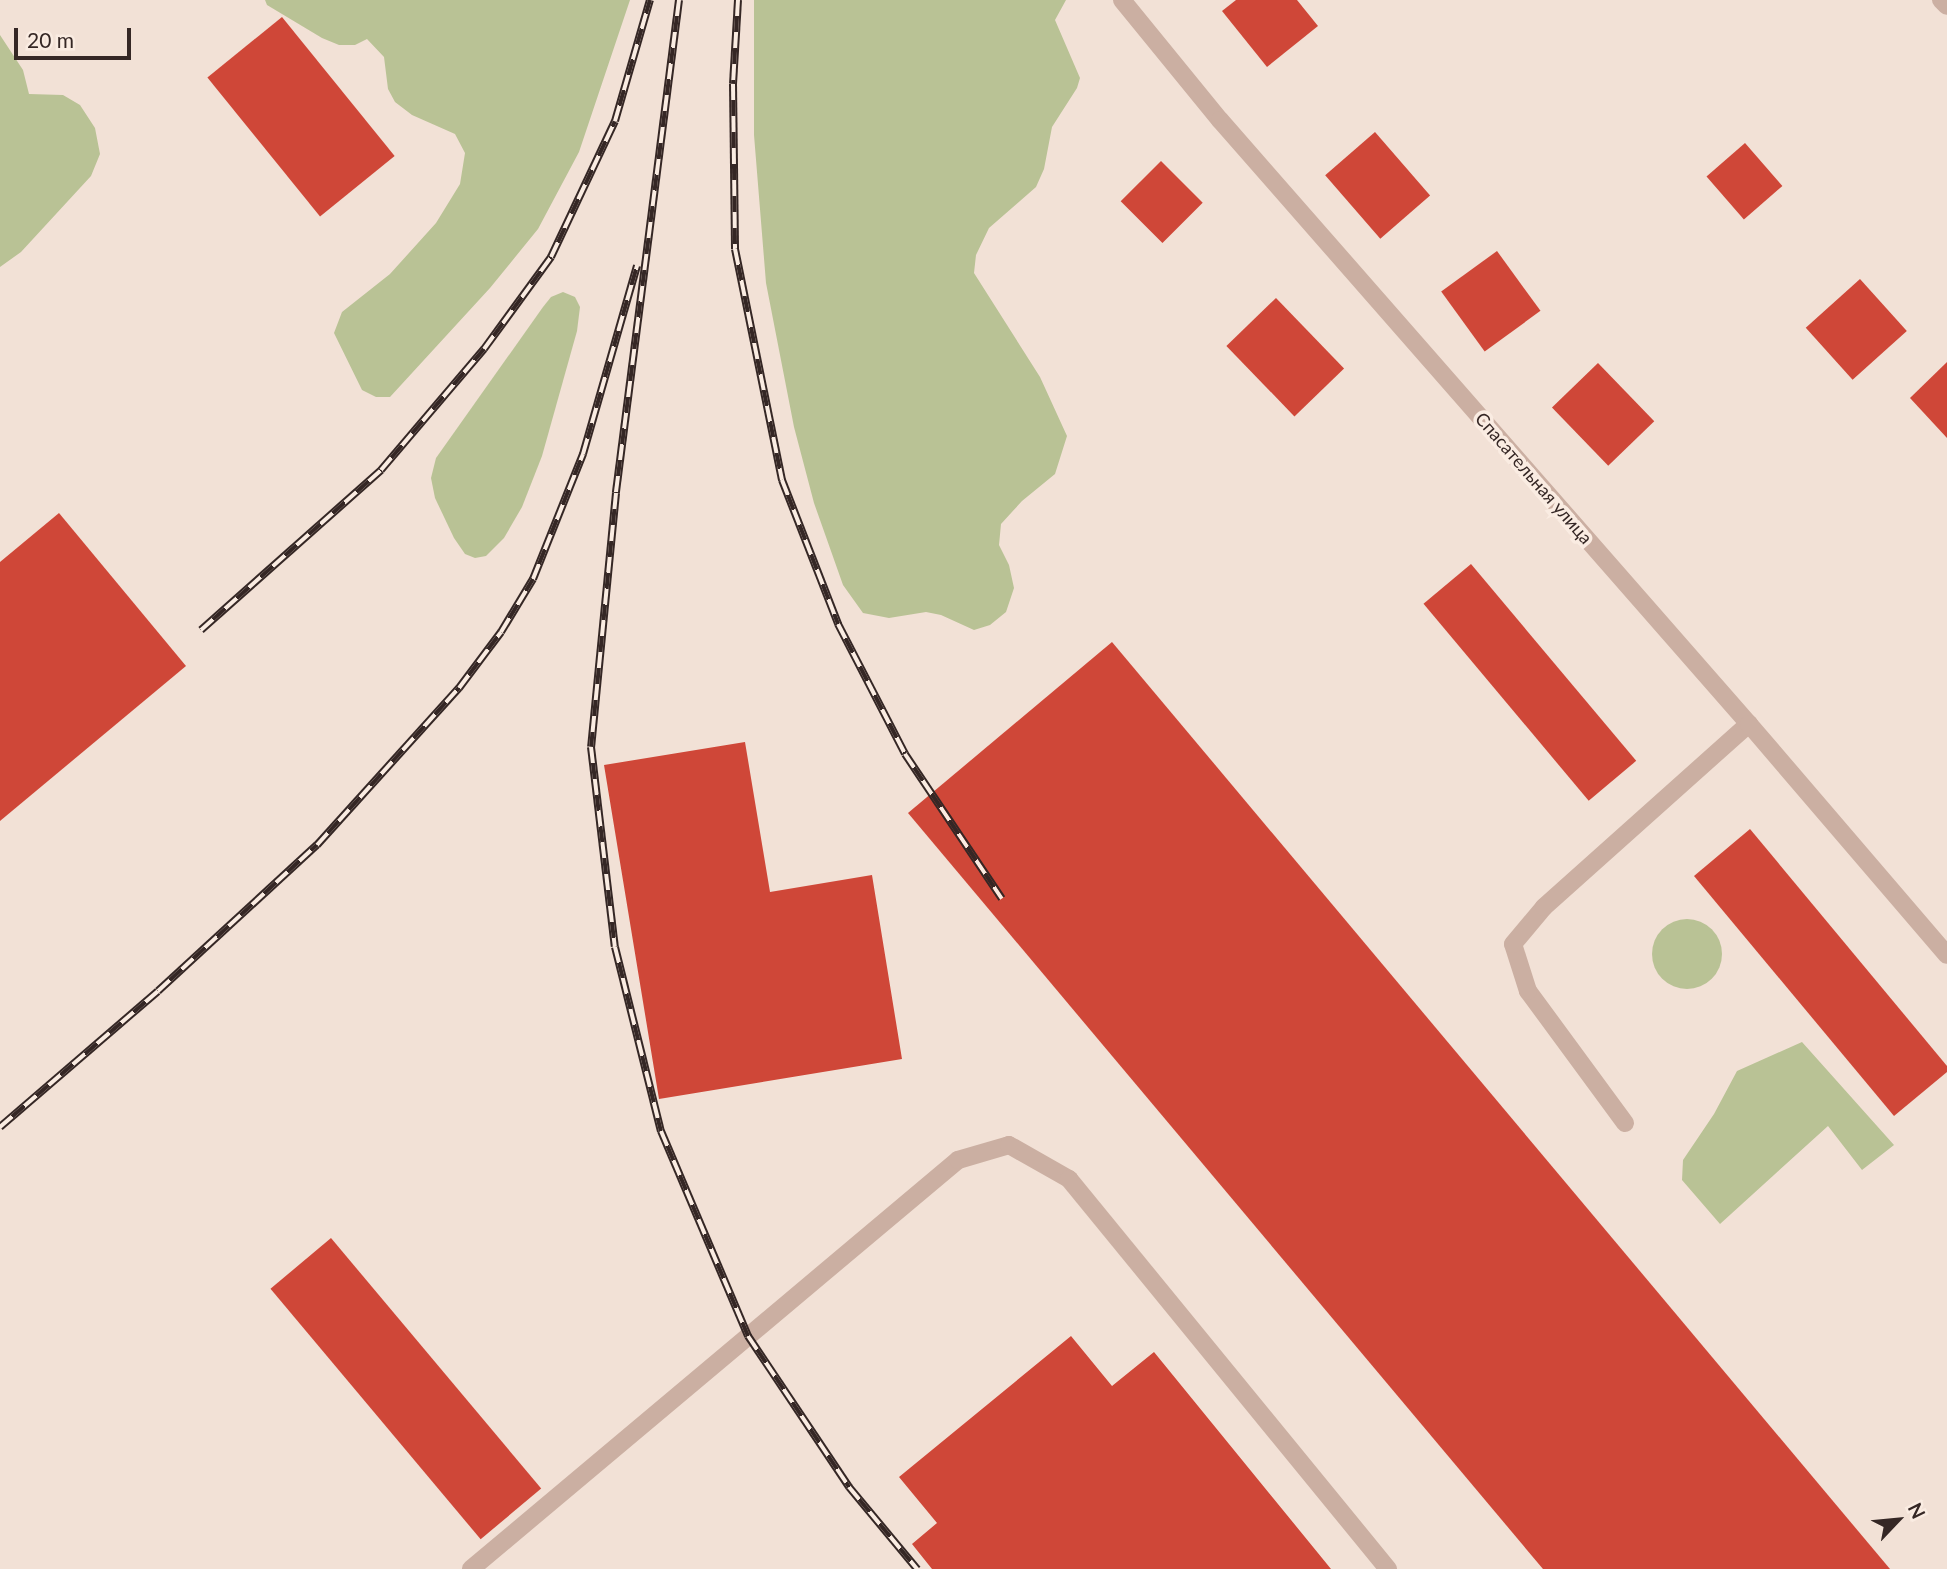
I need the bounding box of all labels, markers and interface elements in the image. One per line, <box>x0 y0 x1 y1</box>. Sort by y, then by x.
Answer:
scale bar <box>18 14 135 58</box>
text: 20 m <box>27 27 74 52</box>
street label: Спасательная улица <box>1471 408 1597 548</box>
north arrow <box>1863 1485 1933 1555</box>
text: N <box>1904 1499 1931 1522</box>

